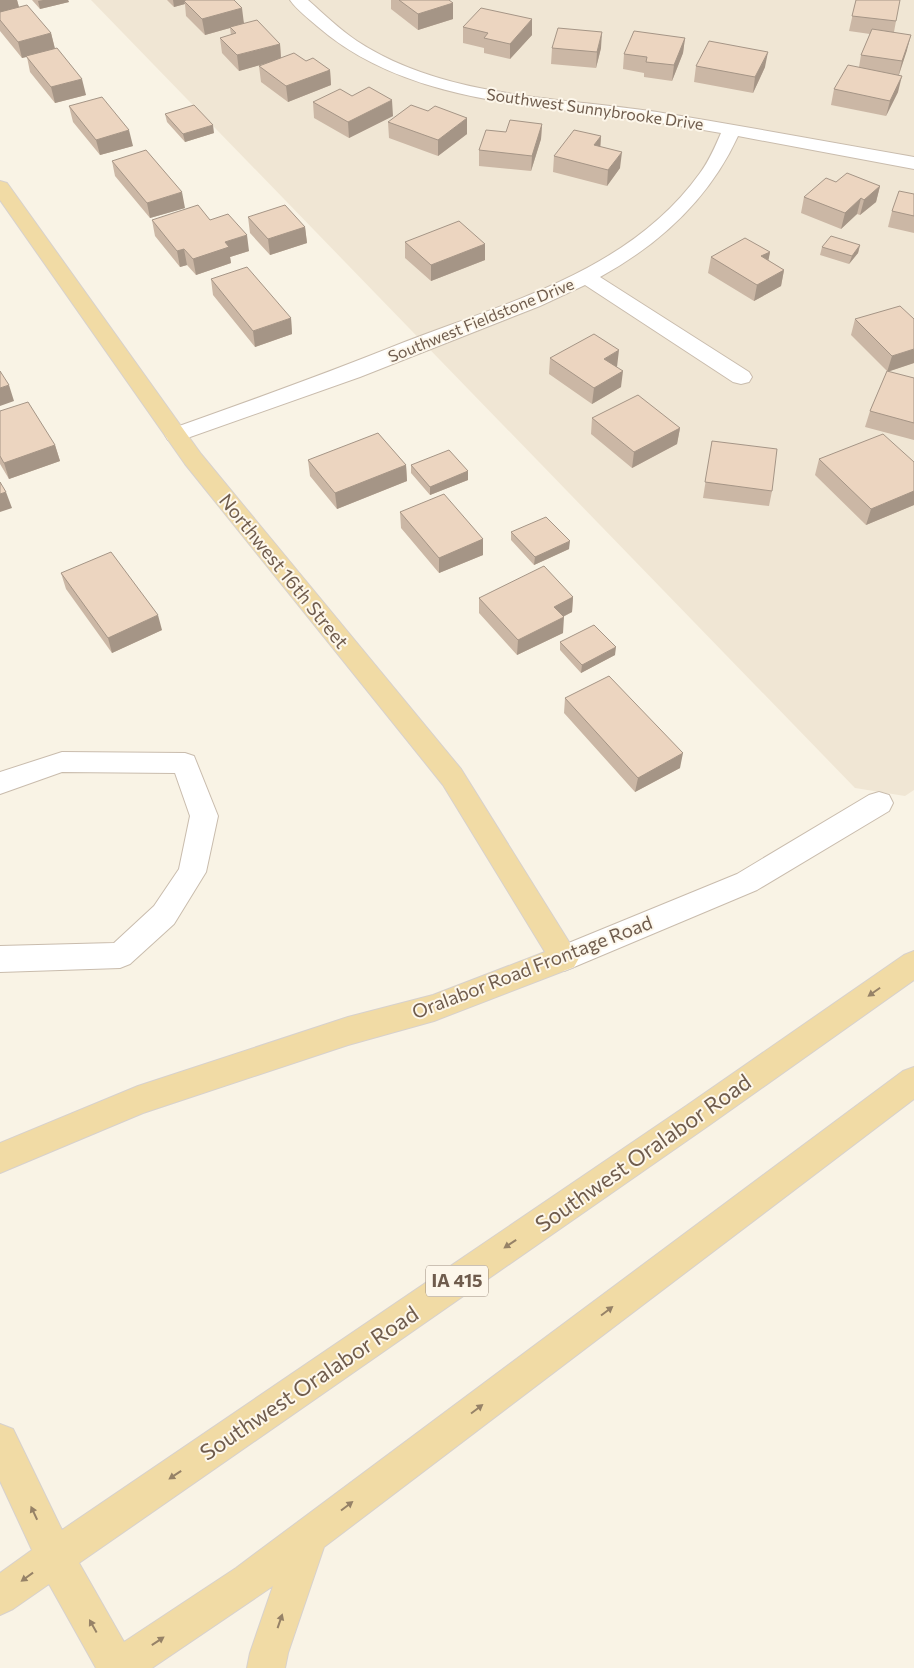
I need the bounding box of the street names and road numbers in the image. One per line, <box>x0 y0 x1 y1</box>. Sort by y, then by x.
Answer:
street label: Southwest Sunnybrooke Drive <box>485 84 705 133</box>
street label: Southwest Fieldstone Drive <box>385 273 577 366</box>
street label: Northwest 16th Street <box>215 489 354 653</box>
street label: Oralabor Road Frontage Road <box>408 910 655 1023</box>
street label: Southwest Oralabor Road <box>530 1068 756 1237</box>
road number: IA 415 <box>426 1266 488 1296</box>
street label: Southwest Oralabor Road <box>194 1299 423 1466</box>

